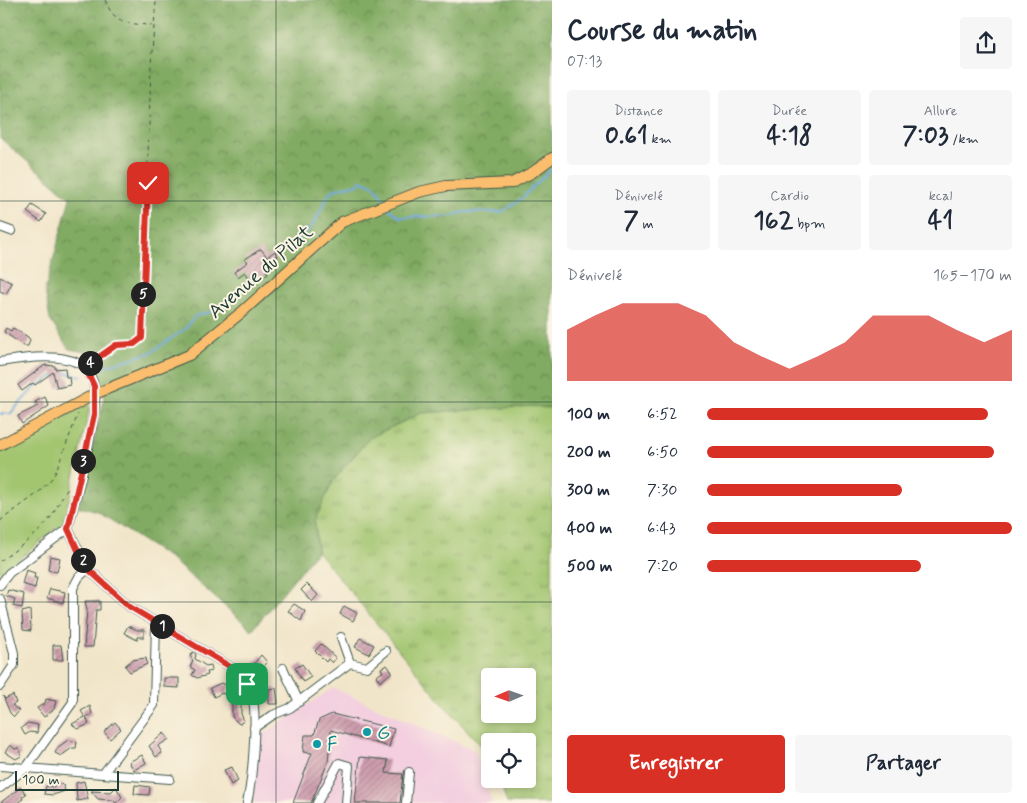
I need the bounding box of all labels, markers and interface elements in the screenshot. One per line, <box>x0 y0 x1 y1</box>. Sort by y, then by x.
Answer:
text: Course du matin <box>567 13 757 50</box>
button: share <box>960 17 1012 69</box>
text: 07:13 <box>567 51 602 72</box>
text: Distance <box>614 102 663 120</box>
text: Durée <box>772 102 807 120</box>
text: Allure <box>924 102 957 120</box>
text: 0.61 <box>605 120 648 153</box>
text: 4:18 <box>766 120 813 153</box>
text: 7:03 <box>902 120 949 153</box>
text: km <box>648 130 672 148</box>
text: /km <box>949 130 979 148</box>
pin <box>127 162 169 204</box>
icon: check <box>134 169 162 197</box>
text: Dénivelé <box>614 187 663 205</box>
text: Cardio <box>770 187 809 205</box>
text: kcal <box>929 187 952 205</box>
text: 7 <box>623 205 639 238</box>
text: 162 <box>754 205 793 238</box>
text: 41 <box>928 205 953 238</box>
text: m <box>639 215 654 233</box>
text: bpm <box>793 215 825 233</box>
street label: Avenue du Pilat <box>203 219 319 325</box>
text: Dénivelé <box>567 265 622 286</box>
text: 165–170 m <box>933 265 1012 286</box>
pin: 5 <box>130 282 156 306</box>
text: 5 <box>139 285 148 303</box>
pin: 4 <box>78 350 102 376</box>
text: 4 <box>86 354 95 372</box>
text: 100 m <box>567 404 610 425</box>
text: 6:52 <box>647 404 678 425</box>
text: 200 m <box>567 442 611 463</box>
text: 6:50 <box>647 442 678 463</box>
pin: 3 <box>70 448 96 474</box>
text: 3 <box>80 452 87 470</box>
text: 300 m <box>567 480 610 501</box>
text: 7:30 <box>647 480 677 501</box>
text: 400 m <box>567 518 612 539</box>
text: 6:43 <box>647 518 676 539</box>
pin: 2 <box>70 548 96 572</box>
text: 2 <box>80 551 87 569</box>
text: 500 m <box>567 556 612 577</box>
text: 7:20 <box>647 556 678 577</box>
pin: 1 <box>150 614 174 638</box>
text: 1 <box>159 617 166 635</box>
pin <box>226 663 268 705</box>
north arrow <box>481 668 536 722</box>
map controls <box>481 668 536 788</box>
icon: arrive <box>233 670 261 698</box>
place label: G <box>377 720 390 747</box>
marker: G <box>361 726 373 738</box>
place label: F <box>327 732 338 759</box>
button: locate <box>481 733 536 788</box>
button: Enregistrer <box>567 735 785 793</box>
button: Partager <box>795 735 1012 793</box>
marker: F <box>311 738 323 750</box>
scale bar <box>15 768 119 791</box>
text: 100 m <box>22 771 60 789</box>

